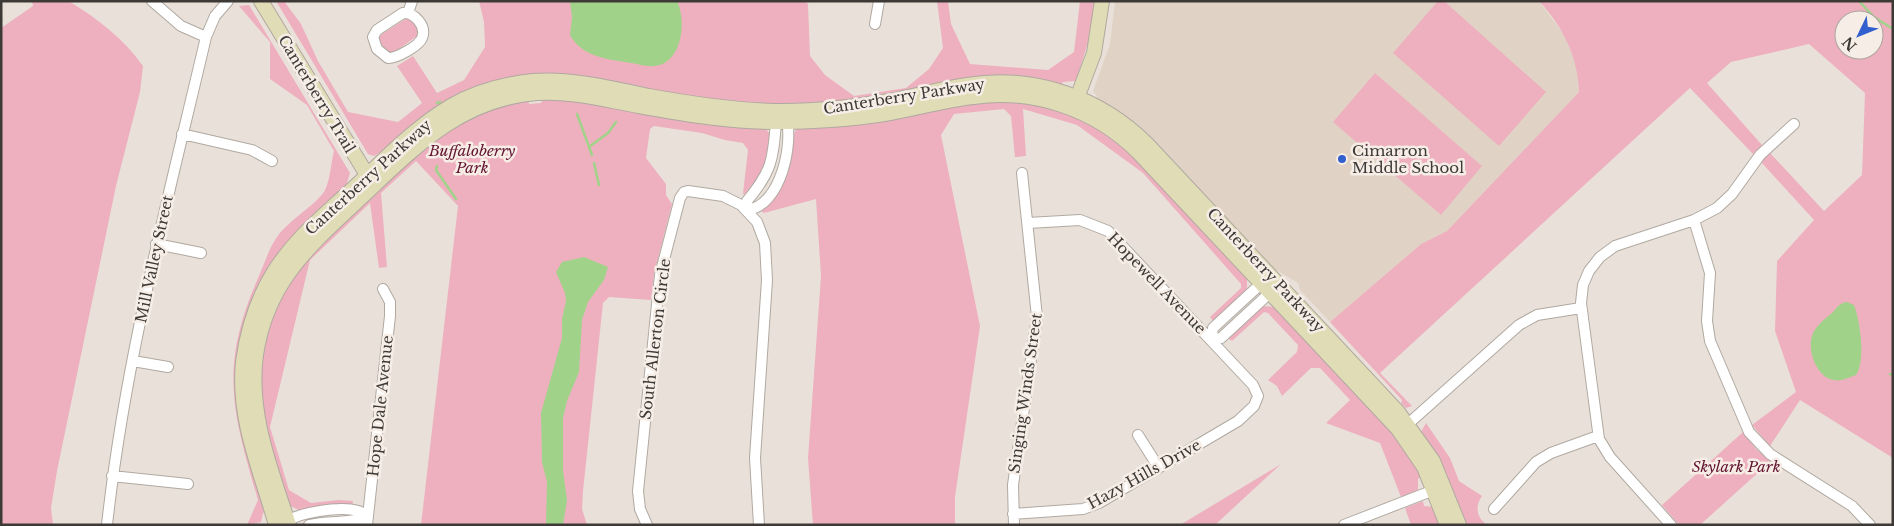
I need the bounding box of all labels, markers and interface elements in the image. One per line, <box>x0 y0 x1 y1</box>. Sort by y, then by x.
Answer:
north arrow <box>1834 10 1884 60</box>
street label: Canterberry Trail <box>274 32 360 157</box>
text: N <box>1838 33 1861 55</box>
street label: Canterberry Parkway <box>822 74 987 118</box>
street label: Canterberry Parkway <box>301 115 435 239</box>
park label: Buffaloberry Park <box>428 141 516 177</box>
place label: Cimarron Middle School <box>1352 141 1464 177</box>
marker: Cimarron Middle School <box>1336 153 1348 165</box>
street label: Mill Valley Street <box>131 193 177 325</box>
street label: Canterberry Parkway <box>1203 204 1329 336</box>
street label: Hopewell Avenue <box>1104 228 1210 338</box>
street label: South Allerton Circle <box>636 257 674 421</box>
street label: Singing Winds Street <box>1004 311 1046 474</box>
street label: Hope Dale Avenue <box>363 334 397 478</box>
street label: Hazy Hills Drive <box>1084 435 1204 513</box>
park label: Skylark Park <box>1692 457 1780 476</box>

